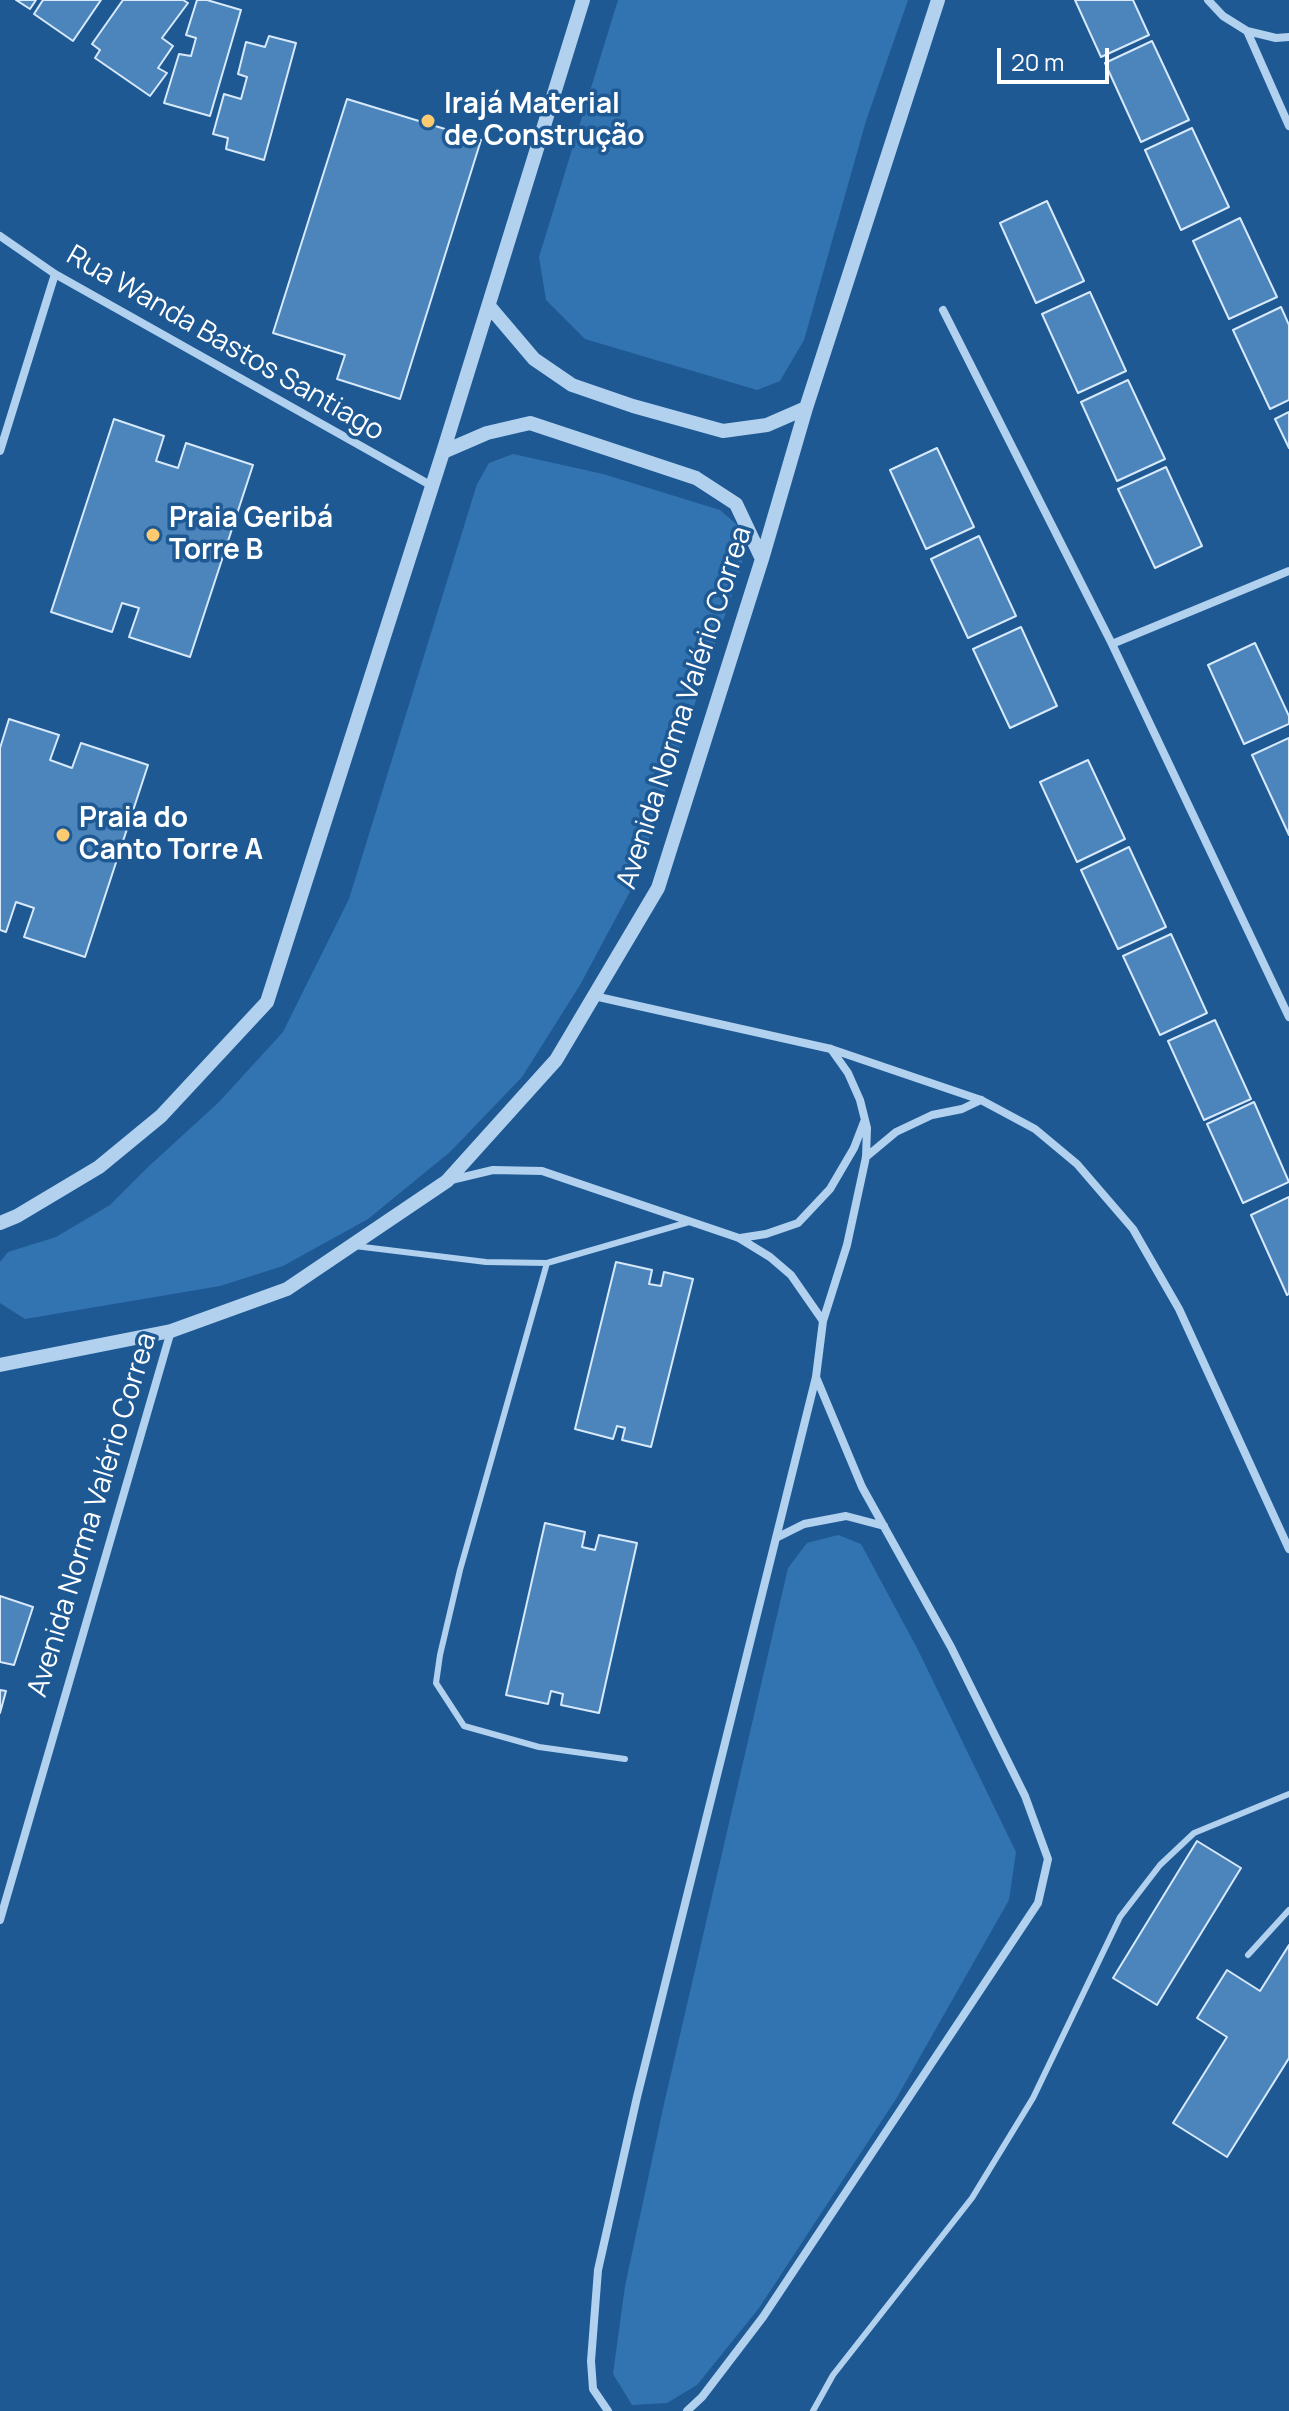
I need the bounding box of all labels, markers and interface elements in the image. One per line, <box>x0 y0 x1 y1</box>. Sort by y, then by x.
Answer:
scale bar <box>1001 32 1113 82</box>
text: 20 m <box>1011 45 1064 78</box>
place label: Irajá Material de Construção <box>444 88 645 154</box>
marker: Irajá Material de Construção <box>419 112 437 130</box>
street label: Rua Wanda Bastos Santiago <box>60 239 390 449</box>
place label: Praia Geribá Torre B <box>169 502 333 568</box>
street label: Avenida Norma Valério Correa <box>610 523 760 893</box>
marker: Praia Geribá Torre B <box>144 526 162 544</box>
place label: Praia do Canto Torre A <box>79 802 263 868</box>
marker: Praia do Canto Torre A <box>54 826 72 844</box>
street label: Avenida Norma Valério Correa <box>22 1329 164 1701</box>

